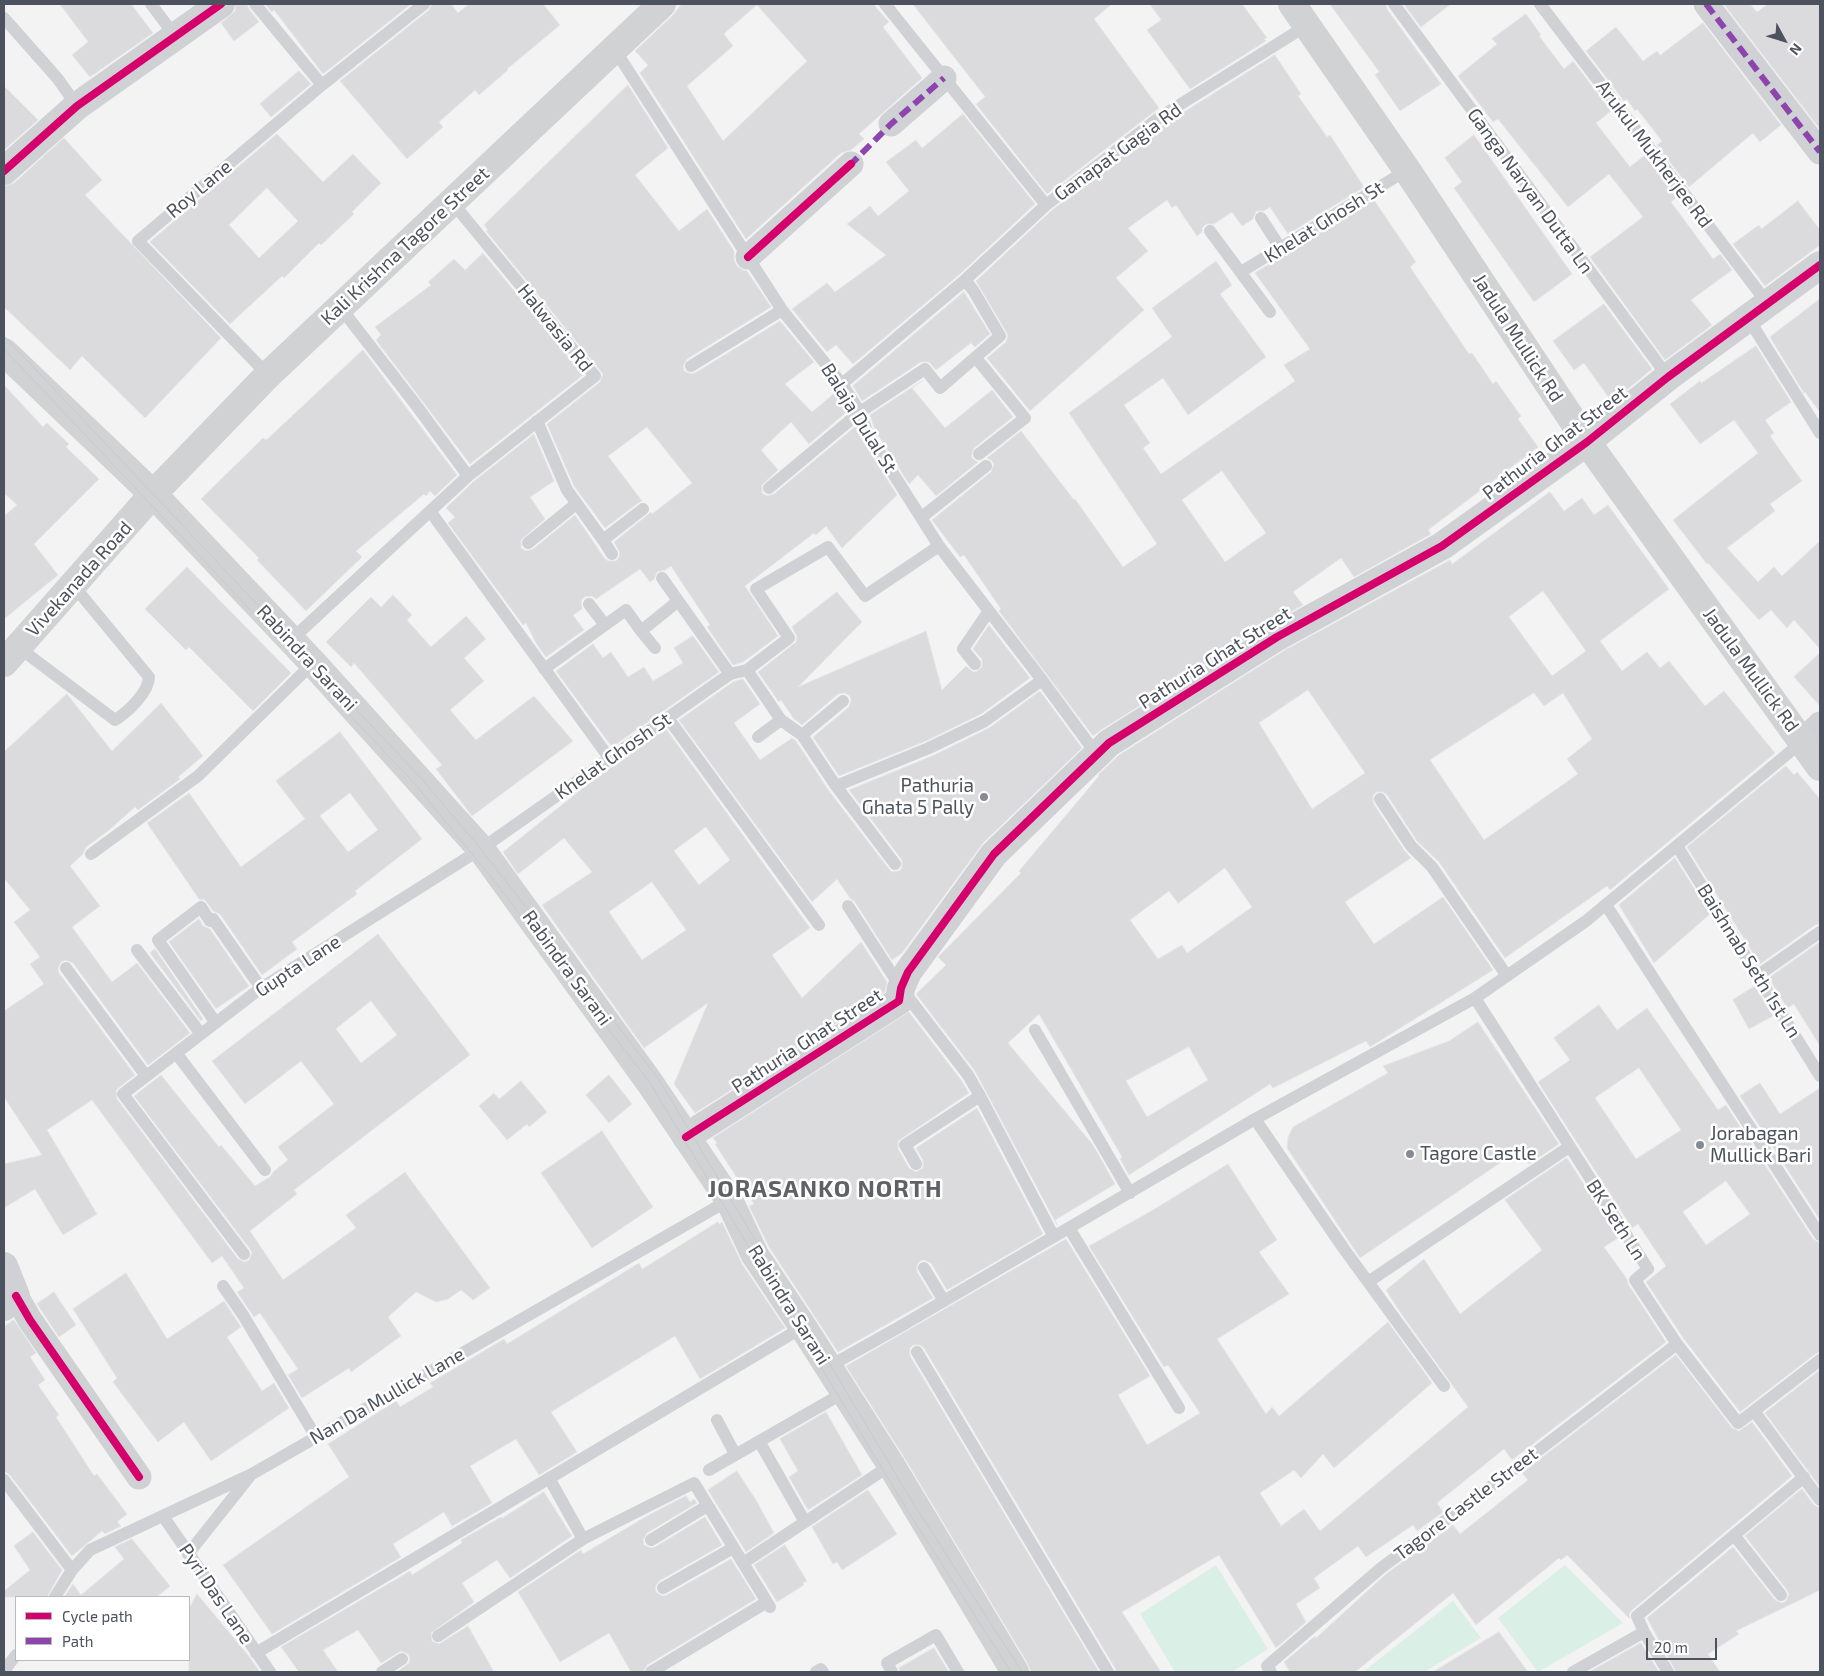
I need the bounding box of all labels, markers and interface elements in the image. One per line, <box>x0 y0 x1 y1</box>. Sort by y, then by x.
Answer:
north arrow <box>1759 15 1809 65</box>
text: N <box>1786 40 1806 59</box>
street label: Arukul Mukherjee Rd <box>1591 76 1717 232</box>
street label: Ganapat Gagia Rd <box>1050 98 1186 206</box>
street label: Ganga Naryan Dutta Ln <box>1462 104 1598 278</box>
street label: Roy Lane <box>162 155 236 223</box>
street label: Kali Krishna Tagore Street <box>316 162 494 330</box>
street label: Khelat Ghosh St <box>1260 176 1388 268</box>
street label: Jadula Mullick Rd <box>1468 270 1568 406</box>
street label: Halwasia Rd <box>513 280 597 376</box>
street label: Balaja Dulal St <box>816 359 902 477</box>
street label: Pathuria Ghat Street <box>1478 381 1632 505</box>
street label: Vivekanada Road <box>21 517 137 641</box>
street label: Rabindra Sarani <box>252 600 362 716</box>
street label: Pathuria Ghat Street <box>1135 602 1295 714</box>
street label: Jadula Mullick Rd <box>1698 603 1804 737</box>
street label: Khelat Ghosh St <box>551 708 675 804</box>
place label: Pathuria Ghata 5 Pally <box>862 775 974 819</box>
marker: Pathuria Ghata 5 Pally <box>978 791 990 803</box>
street label: Baishnab Seth 1st Ln <box>1692 880 1806 1042</box>
street label: Rabindra Sarani <box>518 906 616 1030</box>
street label: Gupta Lane <box>251 930 345 1002</box>
street label: Pathuria Ghat Street <box>727 984 887 1098</box>
place label: Jorabagan Mullick Bari <box>1710 1123 1811 1167</box>
marker: Jorabagan Mullick Bari <box>1694 1139 1706 1151</box>
place label: Tagore Castle <box>1420 1143 1537 1165</box>
marker: Tagore Castle <box>1404 1148 1416 1160</box>
district label: JORASANKO NORTH <box>706 1175 944 1203</box>
street label: BK Seth Ln <box>1582 1175 1650 1265</box>
street label: Rabindra Sarani <box>743 1241 835 1369</box>
street label: Nan Da Mullick Lane <box>306 1342 468 1450</box>
street label: Tagore Castle Street <box>1390 1443 1542 1565</box>
street label: Pyri Das Lane <box>174 1539 258 1649</box>
legend <box>15 1596 190 1661</box>
text: Cycle path <box>62 1607 133 1625</box>
scale bar <box>1649 1628 1720 1660</box>
text: Path <box>62 1632 93 1650</box>
text: 20 m <box>1654 1638 1688 1656</box>

